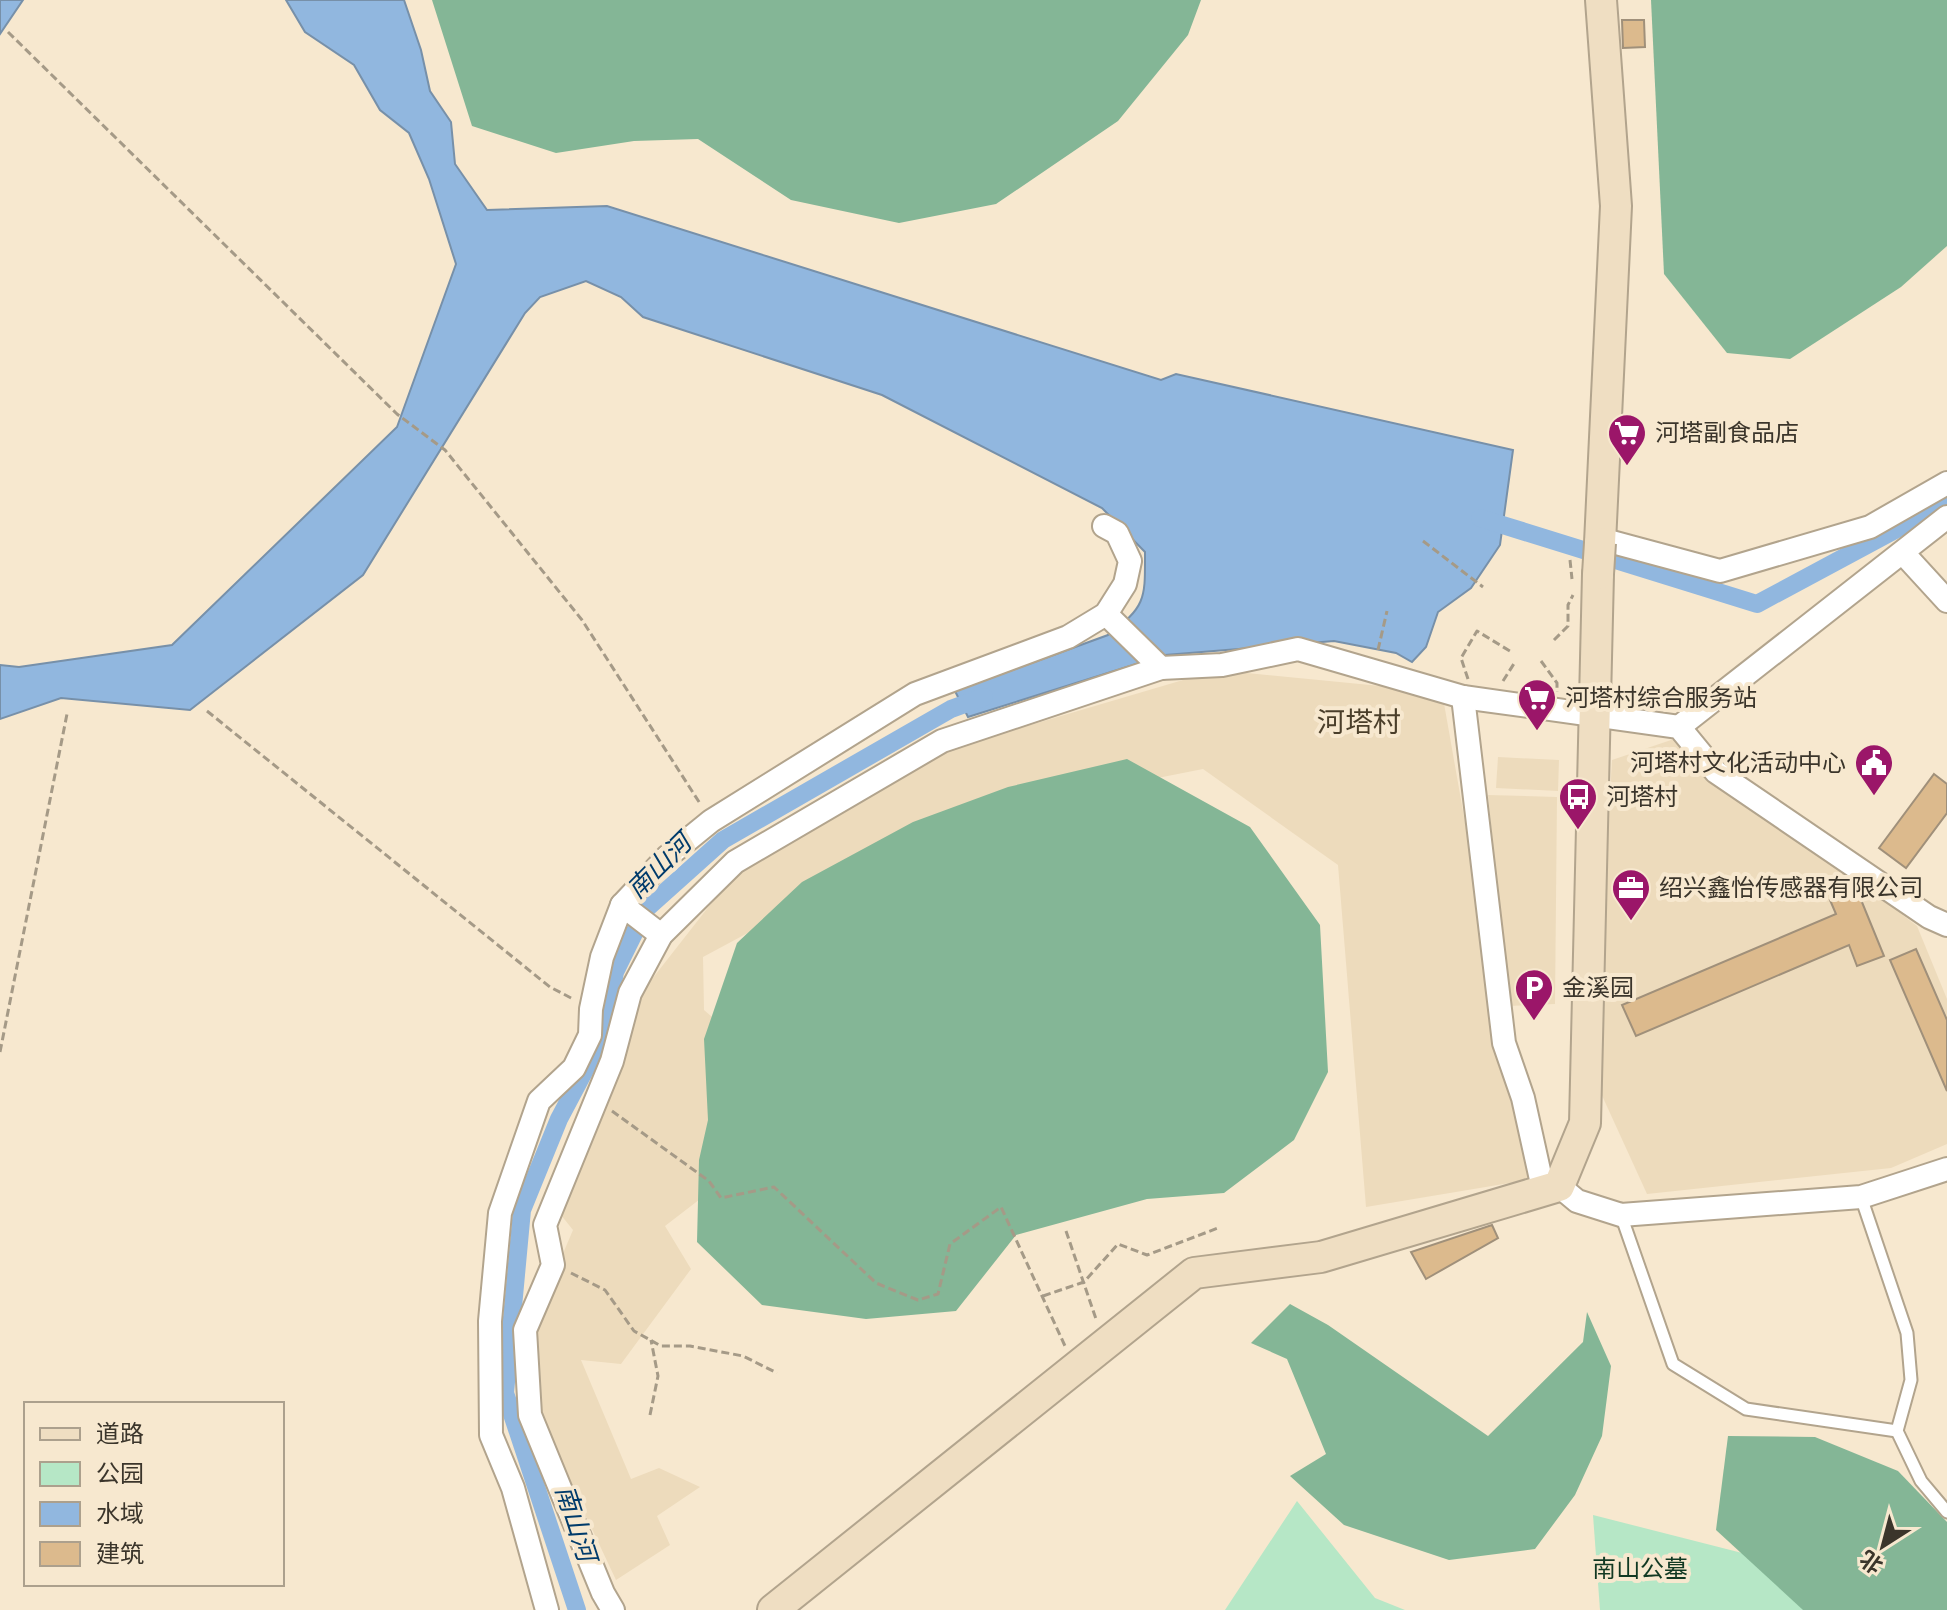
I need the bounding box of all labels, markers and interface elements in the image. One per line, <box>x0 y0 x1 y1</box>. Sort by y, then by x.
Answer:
supermarket icon: 河塔副食品店 <box>1606 412 1648 467</box>
place label: 河塔副食品店 <box>1655 419 1799 447</box>
supermarket icon: 河塔村综合服务站 <box>1516 677 1558 732</box>
place label: 河塔村综合服务站 <box>1565 684 1757 712</box>
district label: 河塔村 <box>1317 706 1401 739</box>
public building icon: 河塔村文化活动中心 <box>1853 742 1895 797</box>
place label: 河塔村文化活动中心 <box>1630 749 1846 777</box>
bus stop icon: 河塔村 <box>1557 776 1599 831</box>
place label: 河塔村 <box>1606 783 1678 811</box>
water label: 南山河 <box>621 824 701 904</box>
office icon: 绍兴鑫怡传感器有限公司 <box>1610 867 1652 922</box>
place label: 绍兴鑫怡传感器有限公司 <box>1659 874 1923 902</box>
parking icon: 金溪园 <box>1513 967 1555 1022</box>
place label: 金溪园 <box>1562 974 1634 1002</box>
legend <box>24 1402 284 1586</box>
text: 道路 <box>96 1420 144 1448</box>
text: 公园 <box>96 1460 144 1488</box>
water label: 南山河 <box>550 1481 604 1569</box>
text: 水域 <box>96 1500 144 1528</box>
north arrow <box>1843 1506 1923 1586</box>
text: 建筑 <box>96 1540 144 1568</box>
text: 北 <box>1855 1545 1888 1578</box>
park label: 南山公墓 <box>1592 1555 1688 1583</box>

